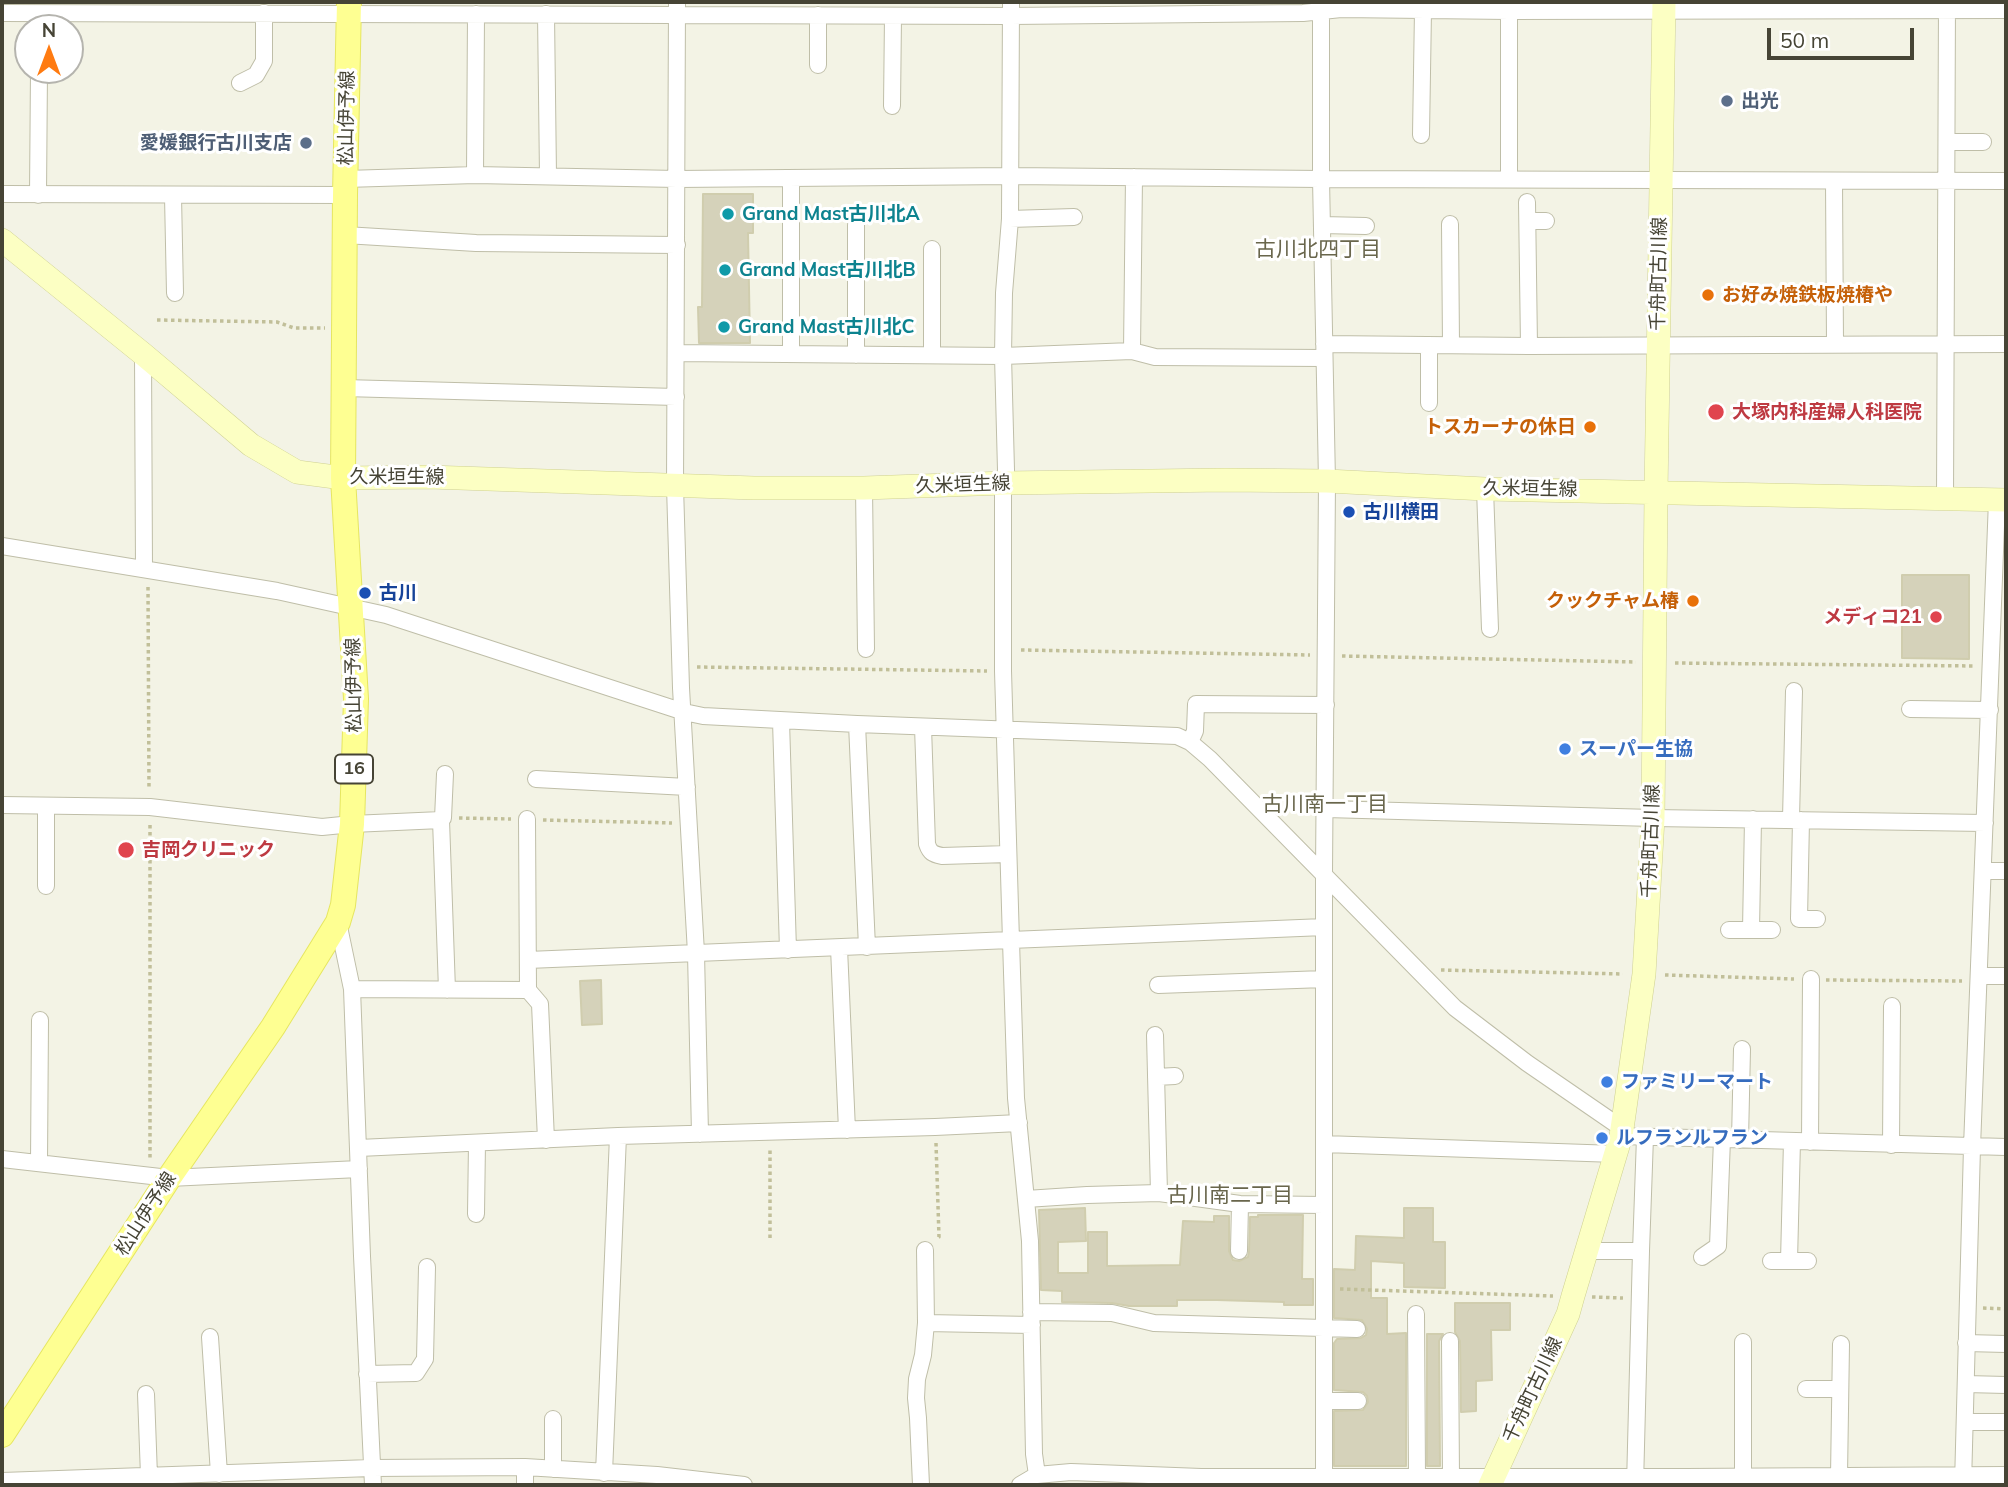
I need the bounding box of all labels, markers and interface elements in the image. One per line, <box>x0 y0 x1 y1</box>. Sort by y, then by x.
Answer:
north arrow <box>14 14 84 84</box>
scale bar <box>1770 14 1917 58</box>
text: N <box>42 18 56 42</box>
text: 50 m <box>1780 27 1829 53</box>
street label: 松山伊予線 <box>335 70 359 166</box>
place label: 出光 <box>1741 90 1779 112</box>
marker: 出光 <box>1719 93 1735 109</box>
place label: 愛媛銀行古川支店 <box>140 132 292 154</box>
marker: 愛媛銀行古川支店 <box>298 135 314 151</box>
place label: Grand Mast古川北A <box>742 203 920 225</box>
marker: Grand Mast古川北A <box>720 206 736 222</box>
street label: 千舟町古川線 <box>1647 217 1671 331</box>
district label: 古川北四丁目 <box>1255 237 1381 263</box>
place label: Grand Mast古川北B <box>739 259 916 281</box>
marker: Grand Mast古川北B <box>717 262 733 278</box>
place label: お好み焼鉄板焼椿や <box>1722 284 1893 306</box>
marker: お好み焼鉄板焼椿や <box>1700 287 1716 303</box>
place label: Grand Mast古川北C <box>738 316 915 338</box>
marker: Grand Mast古川北C <box>716 319 732 335</box>
place label: 大塚内科産婦人科医院 <box>1732 401 1922 423</box>
marker: 大塚内科産婦人科医院 <box>1706 402 1726 422</box>
place label: トスカーナの休日 <box>1424 416 1576 438</box>
marker: トスカーナの休日 <box>1582 419 1598 435</box>
street label: 久米垣生線 <box>350 466 444 488</box>
street label: 久米垣生線 <box>915 472 1011 498</box>
street label: 久米垣生線 <box>1482 477 1578 501</box>
place label: 古川横田 <box>1363 501 1439 523</box>
marker: 古川横田 <box>1341 504 1357 520</box>
place label: 古川 <box>379 582 417 604</box>
marker: 古川 <box>357 585 373 601</box>
place label: クックチャム椿 <box>1546 590 1679 612</box>
marker: クックチャム椿 <box>1685 593 1701 609</box>
place label: メディコ21 <box>1823 606 1922 628</box>
marker: メディコ21 <box>1928 609 1944 625</box>
street label: 松山伊予線 <box>342 637 366 733</box>
place label: スーパー生協 <box>1579 738 1693 760</box>
marker: スーパー生協 <box>1557 741 1573 757</box>
road number: 16 <box>335 754 373 784</box>
street label: 千舟町古川線 <box>1638 784 1664 898</box>
district label: 古川南一丁目 <box>1262 792 1388 818</box>
place label: 吉岡クリニック <box>142 839 275 861</box>
marker: 吉岡クリニック <box>116 840 136 860</box>
place label: ファミリーマート <box>1621 1071 1773 1093</box>
marker: ファミリーマート <box>1599 1074 1615 1090</box>
place label: ルフランルフラン <box>1616 1127 1768 1149</box>
marker: ルフランルフラン <box>1594 1130 1610 1146</box>
street label: 松山伊予線 <box>111 1168 181 1260</box>
district label: 古川南二丁目 <box>1167 1183 1293 1209</box>
street label: 千舟町古川線 <box>1499 1334 1567 1446</box>

